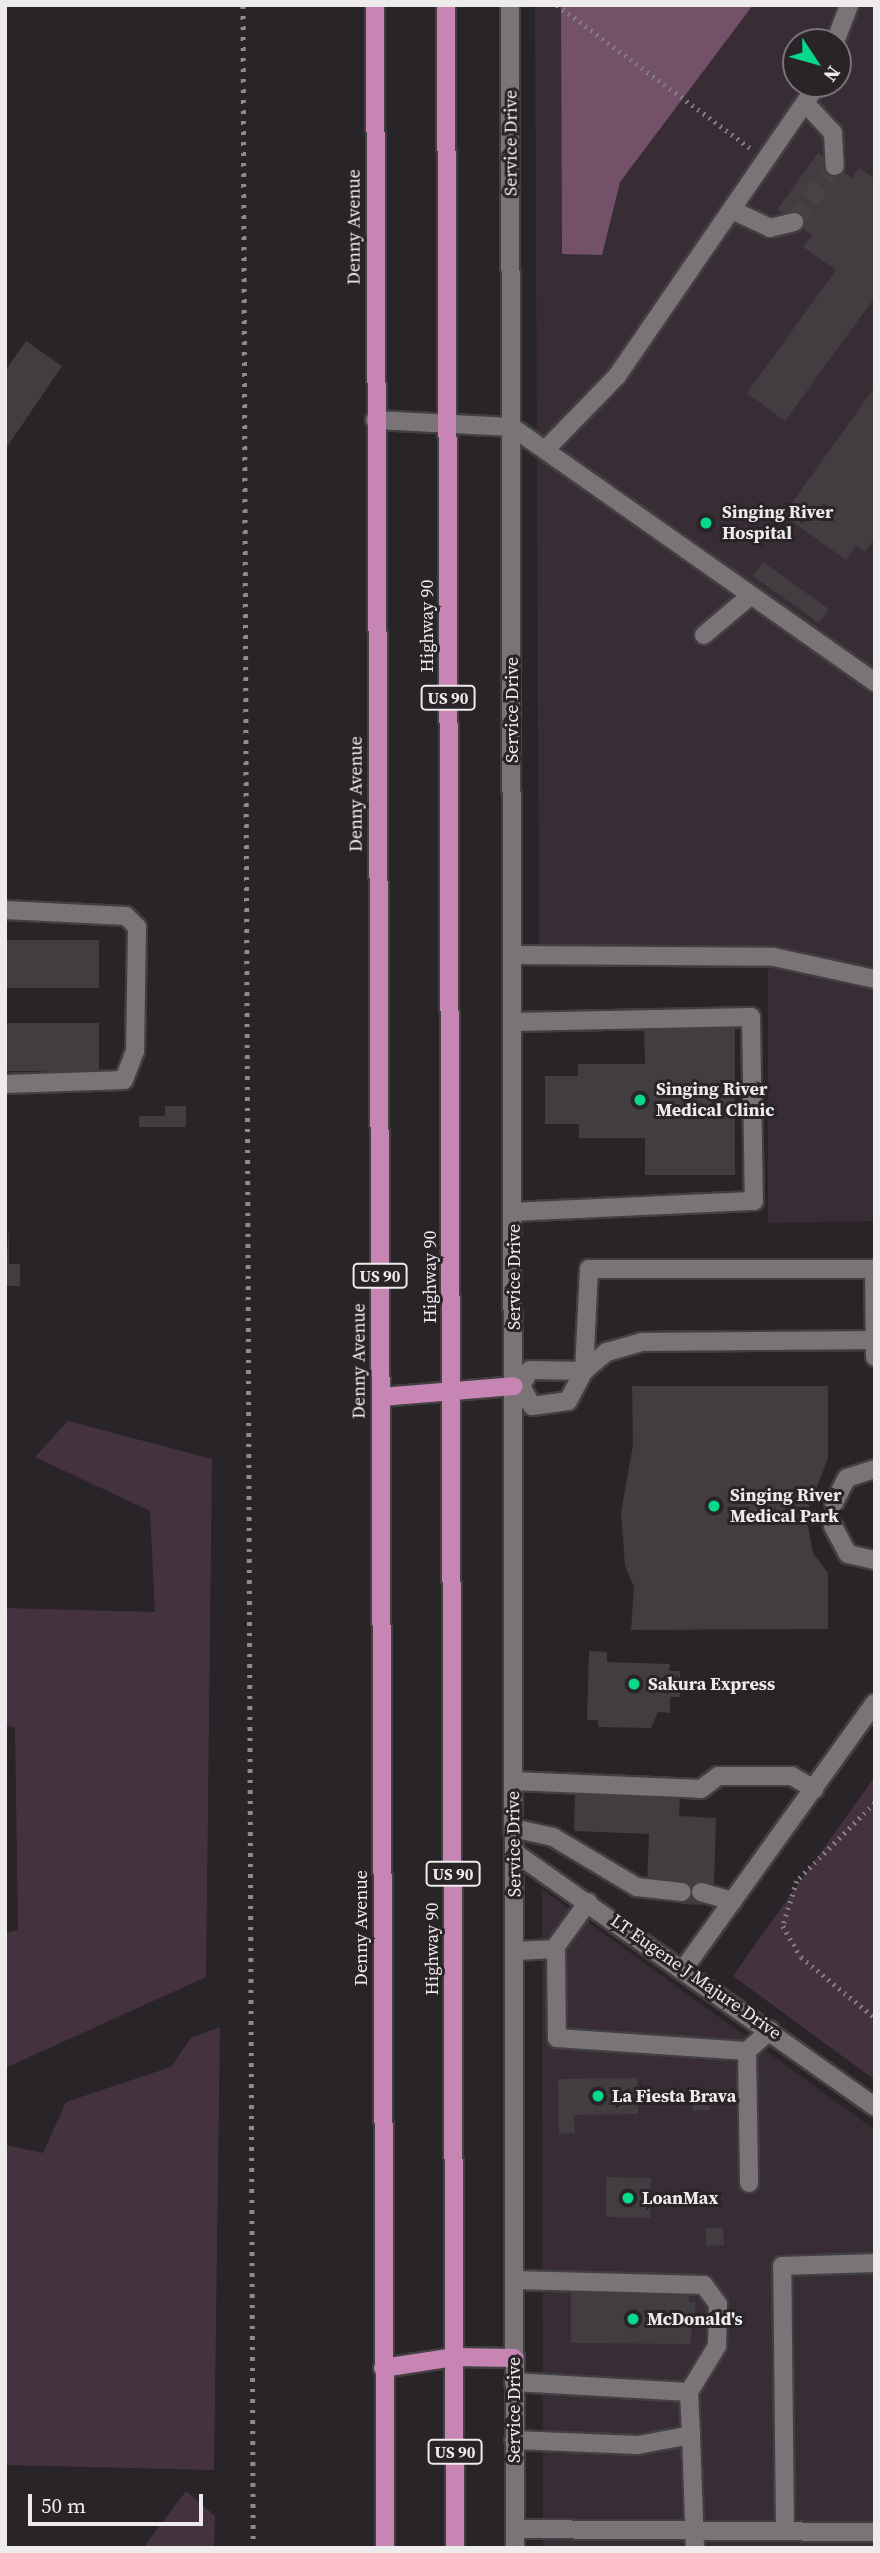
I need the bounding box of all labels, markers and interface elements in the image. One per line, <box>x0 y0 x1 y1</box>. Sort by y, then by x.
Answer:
north arrow <box>782 28 852 98</box>
text: N <box>818 61 847 87</box>
street label: Service Drive <box>500 90 522 196</box>
street label: Denny Avenue <box>343 169 365 285</box>
place label: Singing River Hospital <box>722 502 833 544</box>
marker: Singing River Hospital <box>696 513 716 533</box>
street label: Highway 90 <box>416 580 438 672</box>
street label: Service Drive <box>501 657 523 763</box>
road number: US 90 <box>420 685 476 710</box>
street label: Denny Avenue <box>345 736 367 852</box>
place label: Singing River Medical Clinic <box>656 1079 774 1122</box>
marker: Singing River Medical Clinic <box>630 1090 650 1110</box>
street label: Service Drive <box>503 1224 525 1330</box>
street label: Highway 90 <box>419 1231 441 1323</box>
road number: US 90 <box>352 1264 408 1288</box>
street label: Denny Avenue <box>348 1303 370 1419</box>
place label: Singing River Medical Park <box>730 1485 841 1528</box>
marker: Singing River Medical Park <box>704 1496 724 1516</box>
place label: Sakura Express <box>648 1673 775 1695</box>
marker: Sakura Express <box>626 1676 642 1692</box>
street label: Service Drive <box>502 1791 526 1897</box>
road number: US 90 <box>425 1862 481 1886</box>
street label: Denny Avenue <box>350 1870 372 1986</box>
street label: Highway 90 <box>421 1903 443 1995</box>
street label: LT Eugene J Majure Drive <box>606 1910 786 2044</box>
place label: La Fiesta Brava <box>612 2085 736 2107</box>
marker: La Fiesta Brava <box>590 2088 606 2104</box>
place label: LoanMax <box>642 2187 718 2209</box>
marker: LoanMax <box>620 2190 636 2206</box>
place label: McDonald's <box>647 2308 743 2330</box>
marker: McDonald's <box>625 2311 641 2327</box>
street label: Service Drive <box>503 2357 525 2463</box>
road number: US 90 <box>427 2440 483 2464</box>
scale bar <box>32 2480 206 2524</box>
text: 50 m <box>41 2491 86 2520</box>

